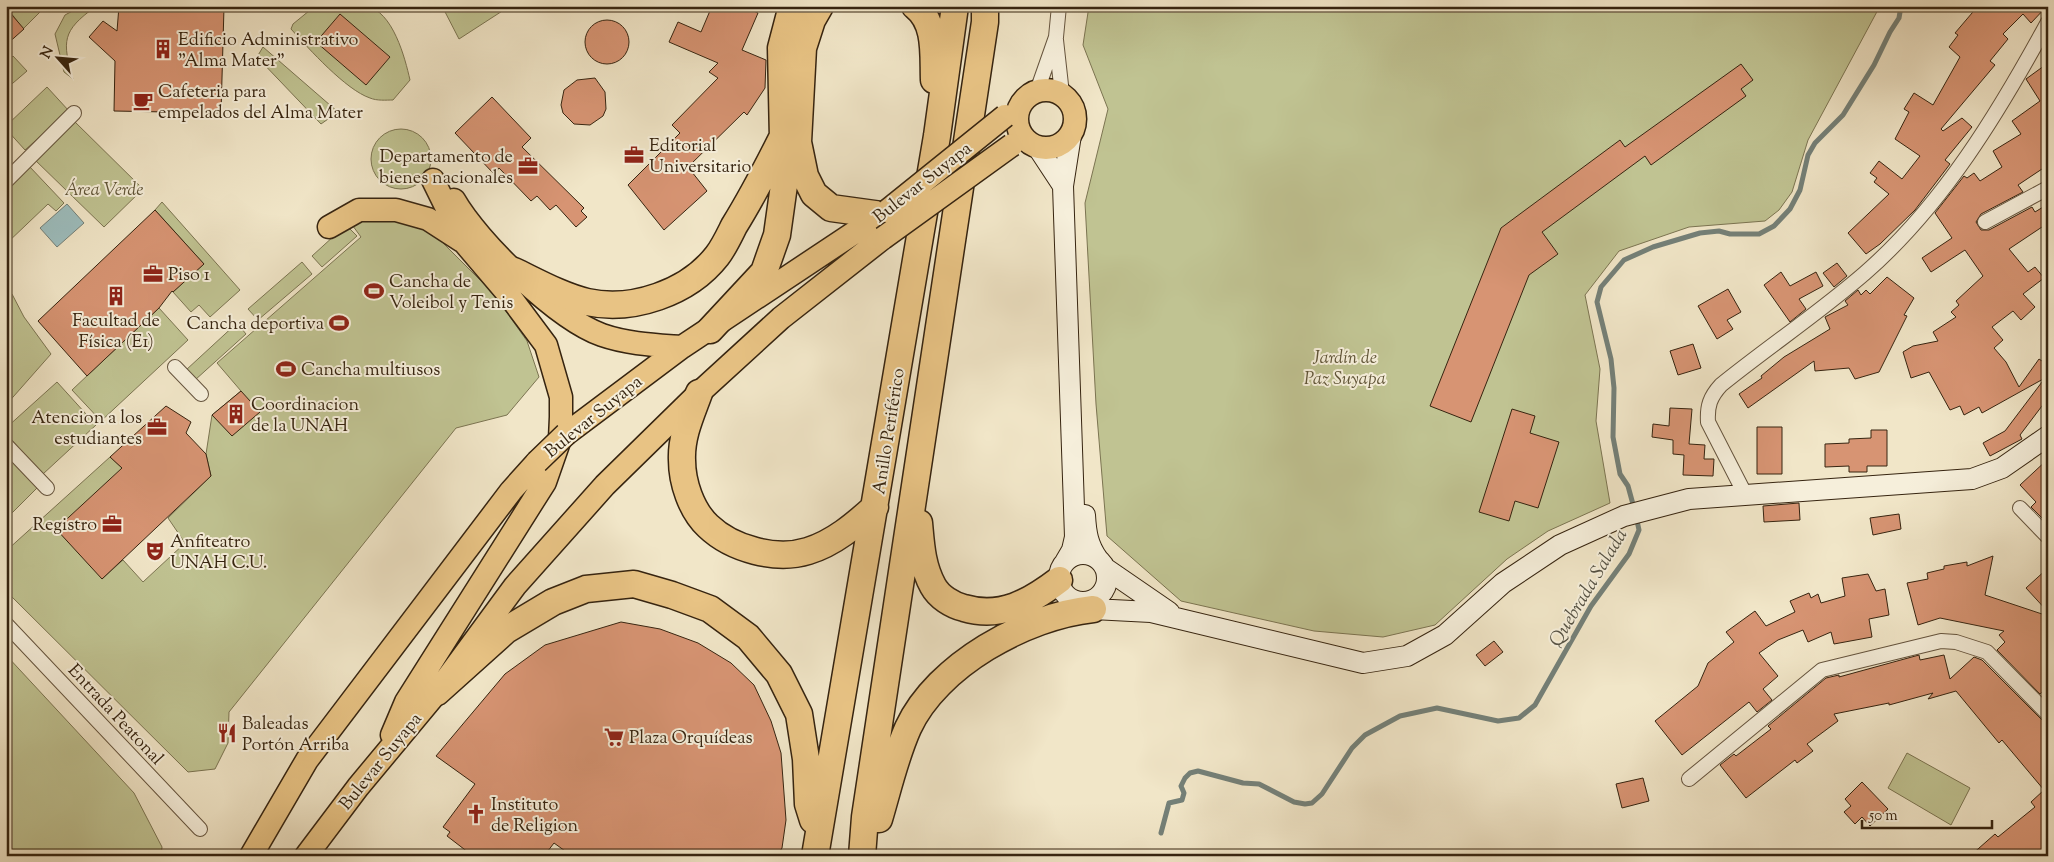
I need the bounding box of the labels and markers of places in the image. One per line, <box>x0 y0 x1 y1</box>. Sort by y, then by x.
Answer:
place label: Edificio Administrativo "Alma Mater" <box>178 28 359 75</box>
building icon: Edificio Administrativo "Alma Mater" <box>152 38 174 60</box>
place label: Cafeteria para empelados del Alma Mater <box>158 80 363 127</box>
cafe icon: Cafeteria para empelados del Alma Mater <box>132 90 154 112</box>
place label: Editorial Universitario <box>649 134 751 181</box>
office icon: Editorial Universitario <box>623 144 645 166</box>
place label: Departamento de bienes nacionales <box>379 145 513 192</box>
office icon: Departamento de bienes nacionales <box>517 155 539 177</box>
office icon: Piso 1 <box>142 263 164 285</box>
place label: Piso 1 <box>168 263 210 289</box>
place label: Cancha de Voleibol y Tenis <box>389 270 513 317</box>
sports icon: Cancha de Voleibol y Tenis <box>363 280 385 302</box>
building icon: Facultad de Física (E1) <box>105 285 127 307</box>
place label: Facultad de Física (E1) <box>72 309 160 356</box>
place label: Cancha deportiva <box>187 312 324 338</box>
sports icon: Cancha deportiva <box>328 312 350 334</box>
sports icon: Cancha multiusos <box>275 358 297 380</box>
place label: Cancha multiusos <box>301 358 440 384</box>
place label: Coordinacion de la UNAH <box>251 393 359 440</box>
building icon: Coordinacion de la UNAH <box>225 403 247 425</box>
place label: Atencion a los estudiantes <box>31 406 142 453</box>
office icon: Atencion a los estudiantes <box>146 416 168 438</box>
place label: Registro <box>32 513 97 539</box>
office icon: Registro <box>101 513 123 535</box>
place label: Anfiteatro UNAH C.U. <box>170 530 267 577</box>
theatre icon: Anfiteatro UNAH C.U. <box>144 540 166 562</box>
place label: Baleadas Portón Arriba <box>242 712 349 759</box>
restaurant icon: Baleadas Portón Arriba <box>216 722 238 744</box>
supermarket icon: Plaza Orquídeas <box>603 726 625 748</box>
place label: Plaza Orquídeas <box>629 726 753 752</box>
place label: Instituto de Religion <box>491 793 579 840</box>
church icon: Instituto de Religion <box>465 803 487 825</box>

